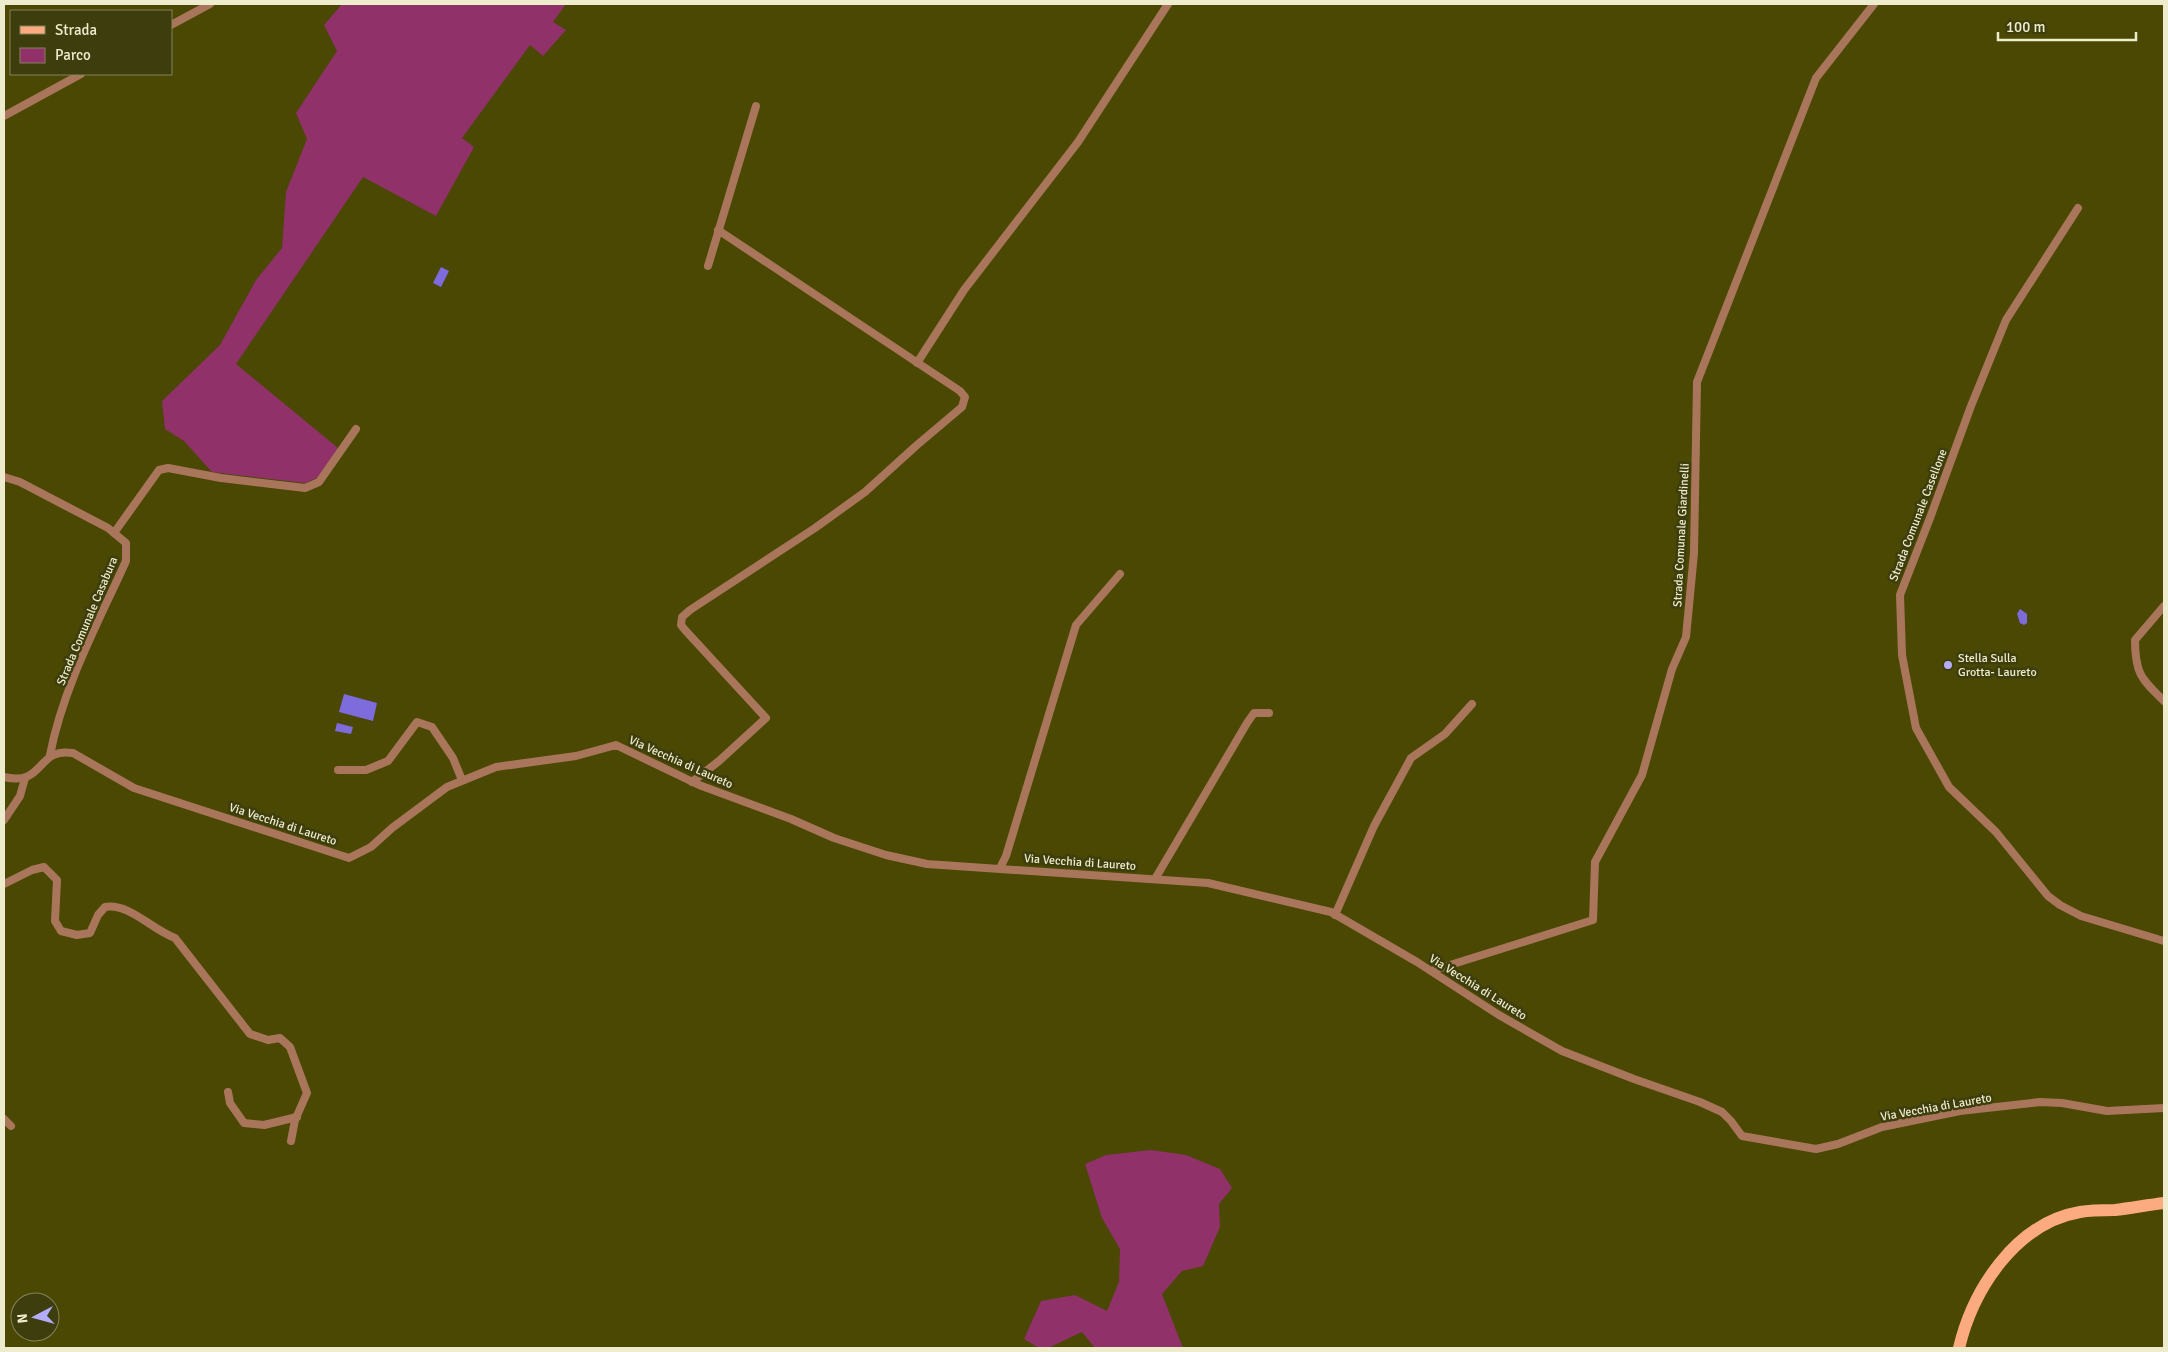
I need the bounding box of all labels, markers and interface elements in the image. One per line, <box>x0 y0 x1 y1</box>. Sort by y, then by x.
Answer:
legend <box>10 10 172 75</box>
scale bar <box>1998 10 2136 42</box>
text: 100 m <box>2006 18 2046 36</box>
text: Strada <box>55 21 97 39</box>
text: Parco <box>55 46 91 64</box>
street label: Strada Comunale Casellone <box>1886 447 1951 584</box>
street label: Strada Comunale Giardinelli <box>1670 463 1693 607</box>
street label: Strada Comunale Casabura <box>54 555 121 688</box>
place label: Stella Sulla Grotta- Laureto <box>1958 651 2037 680</box>
marker: Stella Sulla Grotta- Laureto <box>1942 659 1954 671</box>
street label: Via Vecchia di Laureto <box>626 733 735 792</box>
street label: Via Vecchia di Laureto <box>227 800 339 849</box>
street label: Via Vecchia di Laureto <box>1023 851 1137 874</box>
street label: Via Vecchia di Laureto <box>1426 951 1529 1024</box>
street label: Via Vecchia di Laureto <box>1879 1090 1993 1125</box>
north arrow <box>10 1292 60 1342</box>
text: N <box>14 1313 32 1324</box>

